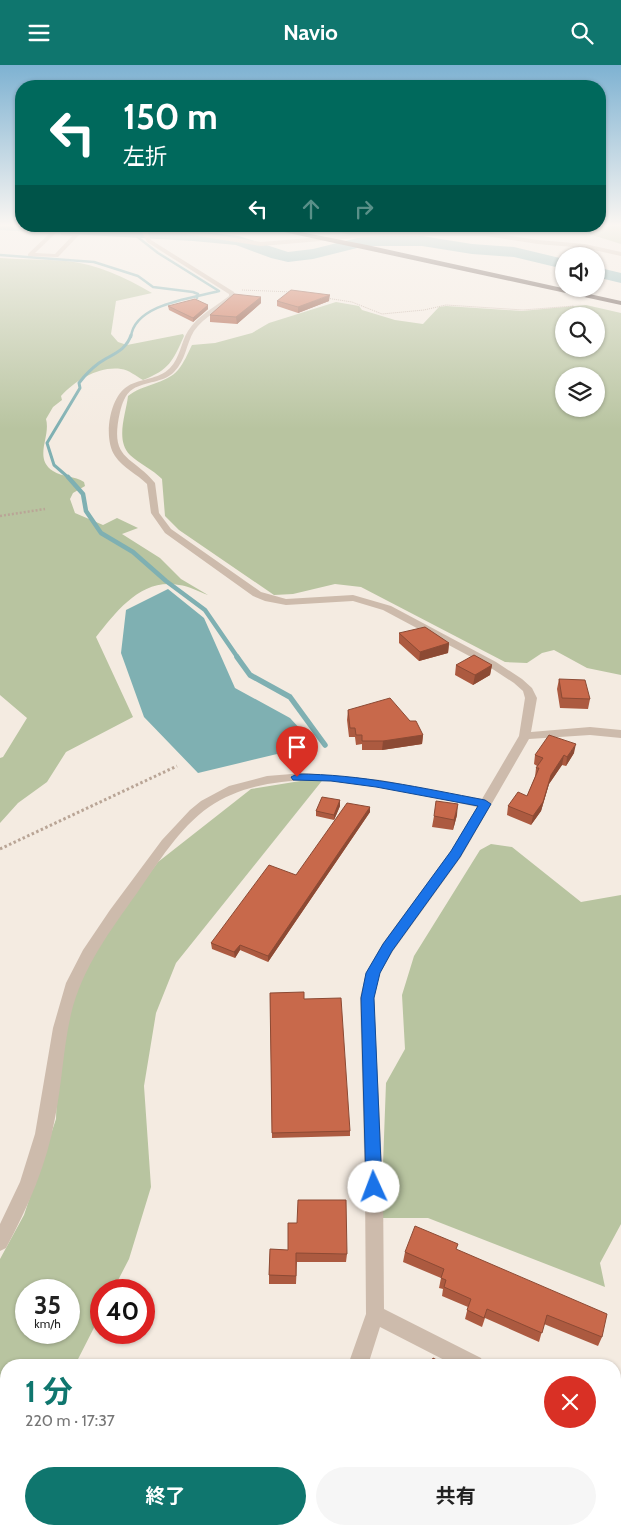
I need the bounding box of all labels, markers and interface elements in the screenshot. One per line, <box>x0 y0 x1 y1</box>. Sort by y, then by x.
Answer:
icon: menu <box>25 19 53 47</box>
text: Navio <box>283 19 338 46</box>
icon: search <box>568 19 596 47</box>
text: 150 m <box>123 95 218 138</box>
icon: left <box>40 100 105 165</box>
text: 左折 <box>123 143 167 170</box>
icon: left <box>244 195 272 223</box>
icon: ahead <box>297 195 325 223</box>
icon: right <box>350 195 378 223</box>
map controls <box>555 247 605 417</box>
button: sound <box>555 247 605 297</box>
button: search <box>555 307 605 357</box>
button: layers <box>555 367 605 417</box>
pin <box>276 726 318 777</box>
icon: arrive <box>283 733 311 761</box>
position arrow <box>347 1160 399 1212</box>
speed limit sign: 40 <box>90 1279 155 1344</box>
text: 35 <box>34 1290 61 1320</box>
text: km/h <box>34 1316 61 1331</box>
text: 1 分 <box>25 1373 73 1410</box>
button: close <box>544 1376 596 1428</box>
text: 220 m · 17:37 <box>25 1411 115 1430</box>
button: 終了 <box>25 1467 306 1525</box>
button: 共有 <box>316 1467 596 1525</box>

